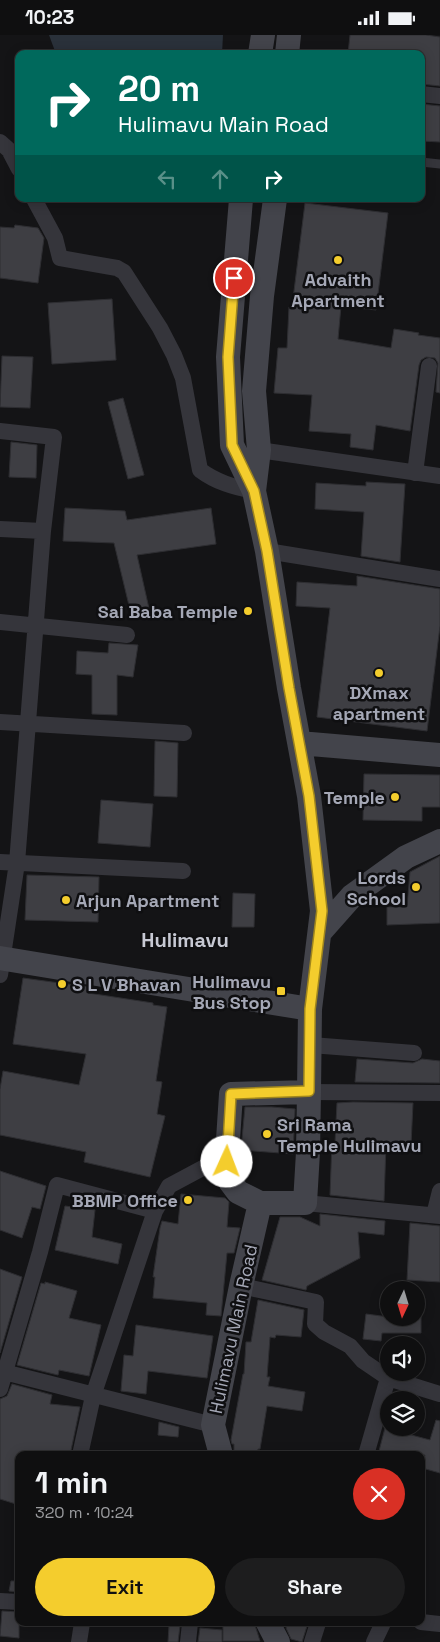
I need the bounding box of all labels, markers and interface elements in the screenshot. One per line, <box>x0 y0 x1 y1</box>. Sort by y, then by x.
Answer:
text: 10:23 <box>25 5 74 30</box>
text: 20 m <box>118 67 200 111</box>
icon: right <box>35 70 100 135</box>
text: Hulimavu Main Road <box>118 110 329 138</box>
icon: left <box>153 165 181 193</box>
icon: ahead <box>206 165 234 193</box>
icon: right <box>259 165 287 193</box>
marker: Advaith Apartment <box>332 254 344 266</box>
pin <box>213 257 255 299</box>
icon: arrive <box>220 264 248 292</box>
place label: Advaith Apartment <box>291 268 385 312</box>
place label: Sai Baba Temple <box>98 600 238 623</box>
marker: Sai Baba Temple <box>242 605 254 617</box>
marker: DXmax apartment <box>373 667 385 679</box>
place label: DXmax apartment <box>333 681 425 725</box>
place label: Temple <box>324 786 385 809</box>
marker: Temple <box>389 791 401 803</box>
place label: Lords School <box>347 866 406 910</box>
marker: Lords School <box>410 881 422 893</box>
place label: Arjun Apartment <box>76 889 219 912</box>
marker: Arjun Apartment <box>60 894 72 906</box>
district label: Hulimavu <box>141 927 229 953</box>
place label: Hulimavu Bus Stop <box>192 970 271 1014</box>
place label: S L V Bhavan <box>72 973 181 996</box>
marker: S L V Bhavan <box>56 978 68 990</box>
marker: Hulimavu Bus Stop <box>275 985 287 997</box>
place label: Sri Rama Temple Hulimavu <box>277 1113 422 1157</box>
marker: Sri Rama Temple Hulimavu <box>261 1128 273 1140</box>
position arrow <box>200 1135 252 1187</box>
place label: BBMP Office <box>72 1189 178 1212</box>
marker: BBMP Office <box>182 1194 194 1206</box>
street label: Hulimavu Main Road <box>204 1242 262 1416</box>
north arrow <box>380 1281 425 1326</box>
map controls <box>380 1281 425 1436</box>
button: sound <box>380 1336 425 1381</box>
button: layers <box>380 1391 425 1436</box>
text: 1 min <box>35 1463 108 1502</box>
button: close <box>353 1468 405 1520</box>
text: 320 m · 10:24 <box>35 1502 134 1523</box>
button: Exit <box>35 1558 215 1616</box>
button: Share <box>225 1558 405 1616</box>

